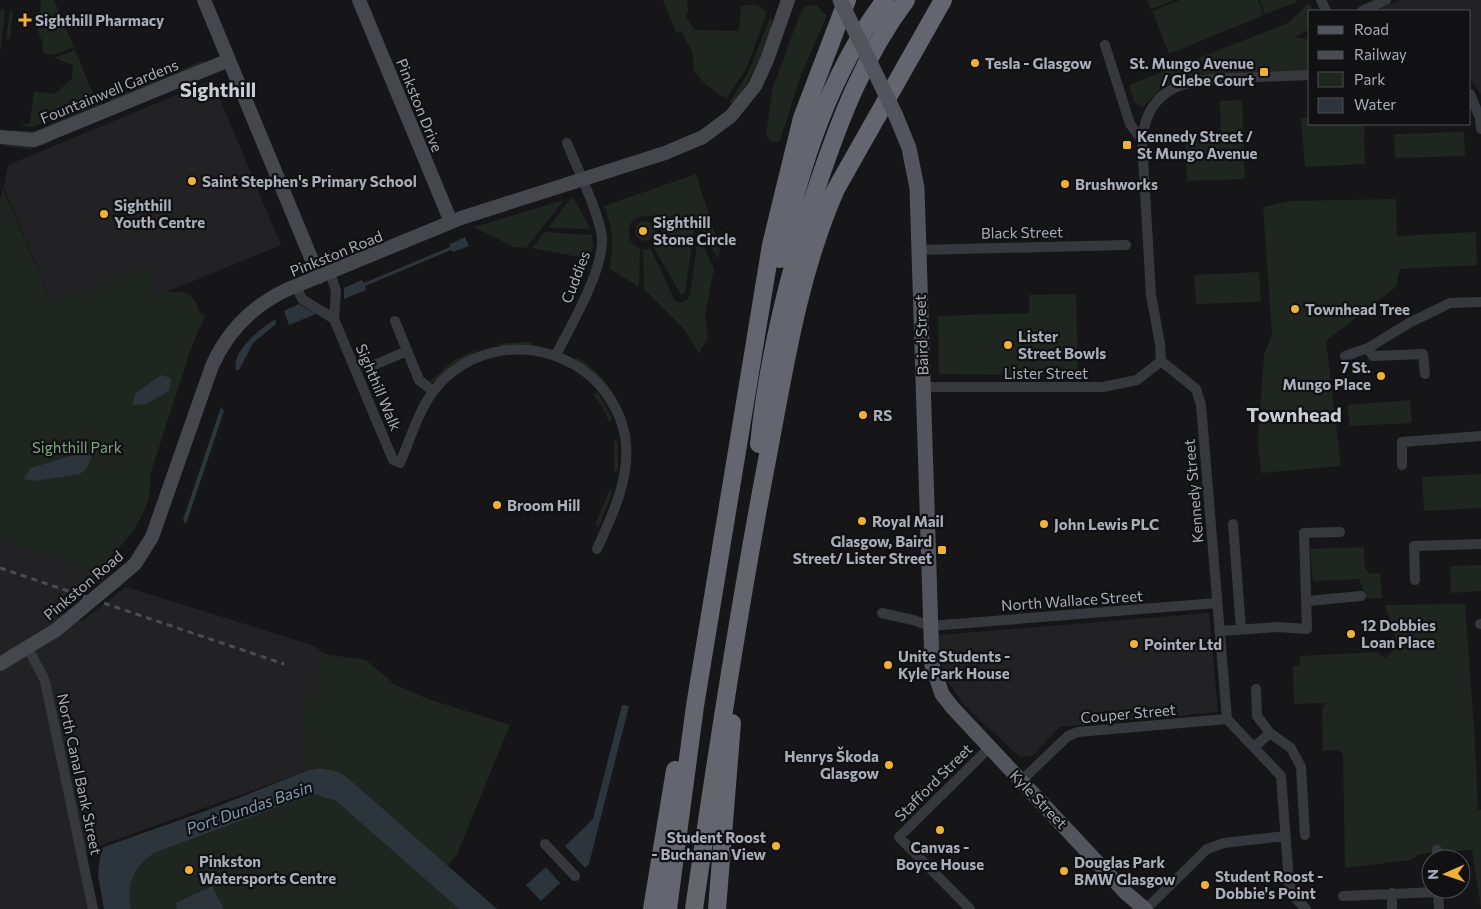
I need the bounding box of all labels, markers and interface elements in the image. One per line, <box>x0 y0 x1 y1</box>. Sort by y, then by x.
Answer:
legend <box>1308 10 1471 125</box>
place label: Sighthill Pharmacy <box>35 11 165 29</box>
marker: Sighthill Pharmacy <box>19 14 31 26</box>
text: Road <box>1354 20 1389 38</box>
text: Railway <box>1354 45 1407 63</box>
place label: Tesla - Glasgow <box>985 54 1092 72</box>
place label: St. Mungo Avenue / Glebe Court <box>1130 54 1254 89</box>
street label: Fountainwell Gardens <box>37 55 181 127</box>
street label: Pinkston Drive <box>393 56 447 155</box>
marker: Tesla - Glasgow <box>969 57 981 69</box>
marker: St. Mungo Avenue / Glebe Court <box>1258 66 1270 78</box>
text: Park <box>1354 70 1385 88</box>
district label: Sighthill <box>180 77 256 101</box>
text: Water <box>1354 95 1396 113</box>
place label: Kennedy Street / St Mungo Avenue <box>1137 127 1258 162</box>
marker: Kennedy Street / St Mungo Avenue <box>1121 139 1133 151</box>
place label: Saint Stephen's Primary School <box>202 172 417 190</box>
marker: Saint Stephen's Primary School <box>186 175 198 187</box>
place label: Brushworks <box>1075 175 1158 193</box>
marker: Brushworks <box>1059 178 1071 190</box>
place label: Sighthill Youth Centre <box>114 196 205 231</box>
marker: Sighthill Youth Centre <box>98 208 110 220</box>
place label: Sighthill Stone Circle <box>653 213 736 248</box>
street label: Black Street <box>981 222 1063 242</box>
marker: Sighthill Stone Circle <box>637 225 649 237</box>
street label: Pinkston Road <box>287 226 385 280</box>
street label: Cuddies <box>557 248 593 306</box>
street label: Baird Street <box>911 294 931 376</box>
place label: Townhead Tree <box>1305 300 1410 318</box>
marker: Townhead Tree <box>1289 303 1301 315</box>
place label: Lister Street Bowls <box>1018 327 1106 362</box>
marker: Lister Street Bowls <box>1002 339 1014 351</box>
street label: Sighthill Walk <box>353 341 405 433</box>
place label: 7 St. Mungo Place <box>1283 358 1371 393</box>
street label: Lister Street <box>1004 364 1088 382</box>
marker: 7 St. Mungo Place <box>1375 370 1387 382</box>
district label: Townhead <box>1246 402 1342 426</box>
place label: RS <box>873 406 892 424</box>
marker: RS <box>857 409 869 421</box>
park label: Sighthill Park <box>32 438 122 456</box>
street label: Kennedy Street <box>1179 438 1207 544</box>
place label: Broom Hill <box>507 496 580 514</box>
marker: Broom Hill <box>491 499 503 511</box>
place label: Royal Mail <box>872 512 944 530</box>
marker: Royal Mail <box>856 515 868 527</box>
place label: John Lewis PLC <box>1054 515 1159 533</box>
marker: John Lewis PLC <box>1038 518 1050 530</box>
place label: Glasgow, Baird Street/ Lister Street <box>793 532 932 567</box>
marker: Glasgow, Baird Street/ Lister Street <box>936 544 948 556</box>
street label: Pinkston Road <box>40 547 126 623</box>
street label: North Wallace Street <box>1000 586 1144 614</box>
place label: 12 Dobbies Loan Place <box>1361 616 1436 651</box>
marker: 12 Dobbies Loan Place <box>1345 628 1357 640</box>
place label: Pointer Ltd <box>1144 635 1222 653</box>
marker: Pointer Ltd <box>1128 638 1140 650</box>
place label: Unite Students - Kyle Park House <box>898 647 1011 682</box>
marker: Unite Students - Kyle Park House <box>882 659 894 671</box>
street label: North Canal Bank Street <box>54 692 106 856</box>
street label: Couper Street <box>1080 700 1176 726</box>
street label: Stafford Street <box>890 739 976 825</box>
place label: Henrys Škoda Glasgow <box>784 746 880 782</box>
marker: Henrys Škoda Glasgow <box>883 759 895 771</box>
street label: Kyle Street <box>1007 766 1071 832</box>
water label: Port Dundas Basin <box>183 776 315 838</box>
marker: Canvas - Boyce House <box>934 824 946 836</box>
place label: Student Roost - Buchanan View <box>651 828 767 863</box>
place label: Canvas - Boyce House <box>896 838 984 873</box>
marker: Student Roost - Buchanan View <box>770 840 782 852</box>
north arrow <box>1421 849 1471 899</box>
place label: Pinkston Watersports Centre <box>199 852 336 887</box>
place label: Douglas Park BMW Glasgow <box>1074 853 1176 888</box>
marker: Pinkston Watersports Centre <box>183 864 195 876</box>
marker: Douglas Park BMW Glasgow <box>1058 865 1070 877</box>
place label: Student Roost - Dobbie's Point <box>1215 867 1323 902</box>
text: N <box>1424 869 1441 880</box>
marker: Student Roost - Dobbie's Point <box>1199 879 1211 891</box>

